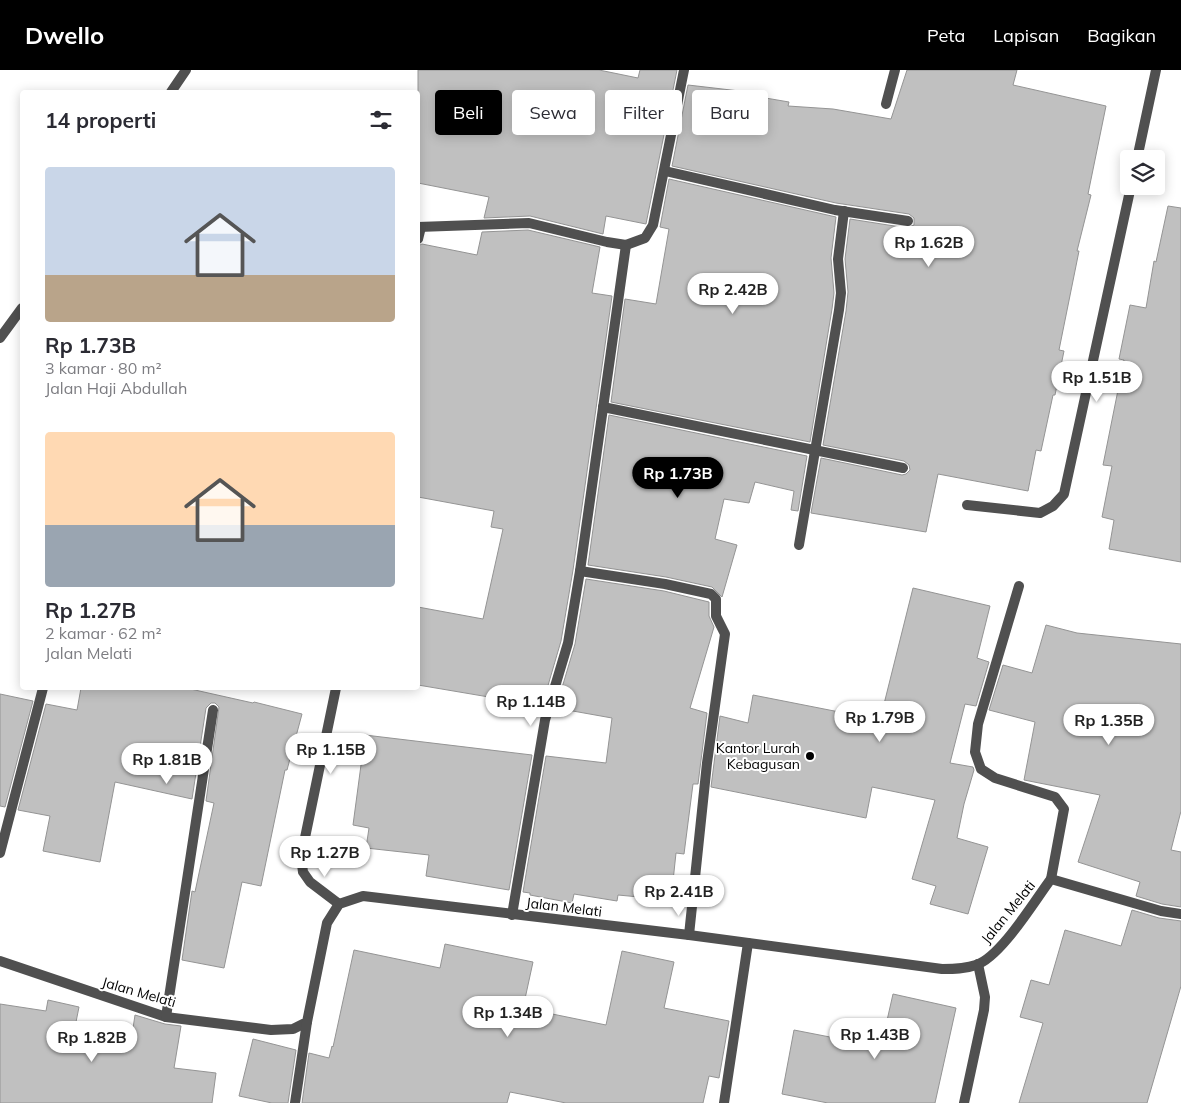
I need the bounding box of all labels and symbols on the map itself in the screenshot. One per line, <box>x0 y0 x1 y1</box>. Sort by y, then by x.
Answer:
pin: Rp 1.62B <box>877 226 981 268</box>
pin: Rp 2.42B <box>681 272 785 315</box>
pin: Rp 1.51B <box>1045 360 1149 403</box>
pin: Rp 1.73B <box>626 456 730 499</box>
pin: Rp 1.14B <box>479 684 583 727</box>
pin: Rp 1.79B <box>828 700 932 743</box>
pin: Rp 1.35B <box>1057 704 1161 746</box>
pin: Rp 1.15B <box>279 732 383 775</box>
place label: Kantor Lurah Kebagusan <box>716 739 800 773</box>
pin: Rp 1.81B <box>115 742 219 785</box>
marker: Kantor Lurah Kebagusan <box>804 750 816 762</box>
pin: Rp 1.27B <box>273 836 377 878</box>
pin: Rp 2.41B <box>627 874 731 917</box>
street label: Jalan Melati <box>977 877 1039 947</box>
street label: Jalan Melati <box>525 893 603 921</box>
street label: Jalan Melati <box>100 973 178 1011</box>
pin: Rp 1.34B <box>456 996 560 1038</box>
pin: Rp 1.43B <box>823 1018 927 1060</box>
pin: Rp 1.82B <box>40 1020 144 1063</box>

